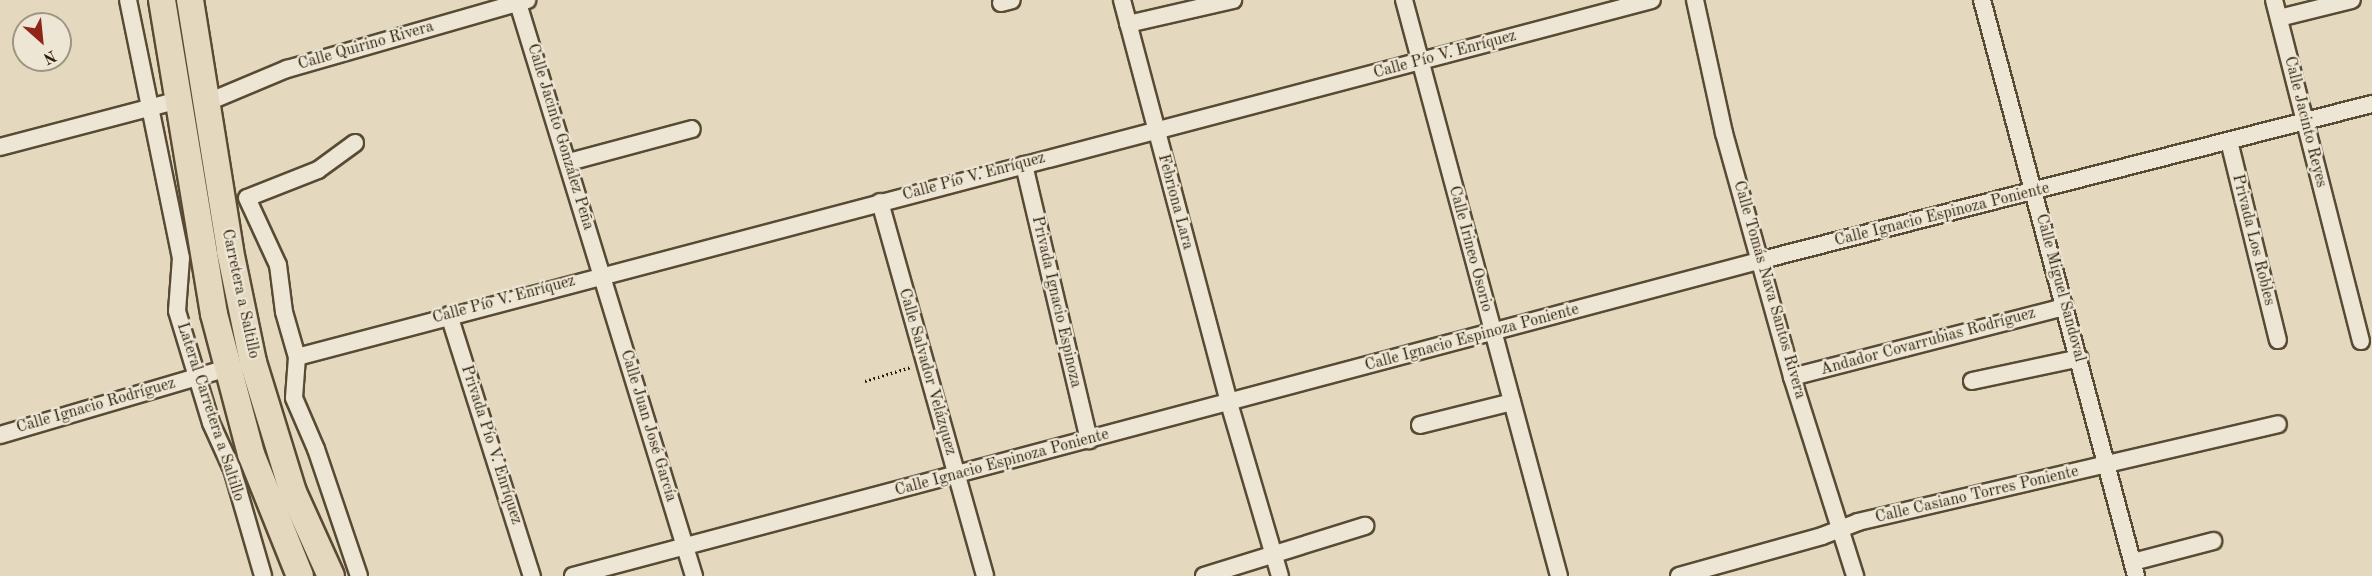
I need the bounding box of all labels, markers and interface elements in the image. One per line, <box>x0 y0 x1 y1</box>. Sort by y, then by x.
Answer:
north arrow <box>12 12 72 72</box>
street label: Calle Quirino Rivera <box>296 17 436 75</box>
street label: Calle Pío V. Enríquez <box>1371 27 1519 83</box>
street label: Calle Jacinto González Peña <box>522 42 598 232</box>
text: N <box>40 46 58 66</box>
street label: Calle Jacinto Reyes <box>2279 54 2331 190</box>
street label: Calle Pío V. Enríquez <box>900 149 1048 205</box>
street label: Febriona Lara <box>1153 152 1197 252</box>
street label: Privada Los Robles <box>2227 172 2279 308</box>
street label: Calle Tomás Nava Santos Rivera <box>1729 179 1809 401</box>
street label: Calle Ignacio Espinoza Poniente <box>1833 179 2051 251</box>
street label: Calle Irineo Osorio <box>1444 184 1496 314</box>
street label: Calle Miguel Sandoval <box>2031 212 2089 364</box>
street label: Privada Ignacio Espinoza <box>1027 214 1085 390</box>
street label: Carretera a Saltillo <box>217 227 263 361</box>
street label: Calle Pío V. Enríquez <box>430 272 578 328</box>
street label: Calle Salvador Velázquez <box>894 286 960 458</box>
street label: Calle Ignacio Espinoza Poniente <box>1363 300 1581 376</box>
street label: Andador Covarrubias Rodríguez <box>1818 304 2038 380</box>
street label: Lateral Carretera a Saltillo <box>172 320 248 504</box>
street label: Calle Juan José García <box>616 348 680 504</box>
street label: Privada Pío V. Enríquez <box>456 363 526 527</box>
street label: Calle Ignacio Rodríguez <box>14 374 178 438</box>
street label: Calle Ignacio Espinoza Poniente <box>893 425 1111 501</box>
street label: Calle Casiano Torres Poniente <box>1873 462 2081 528</box>

